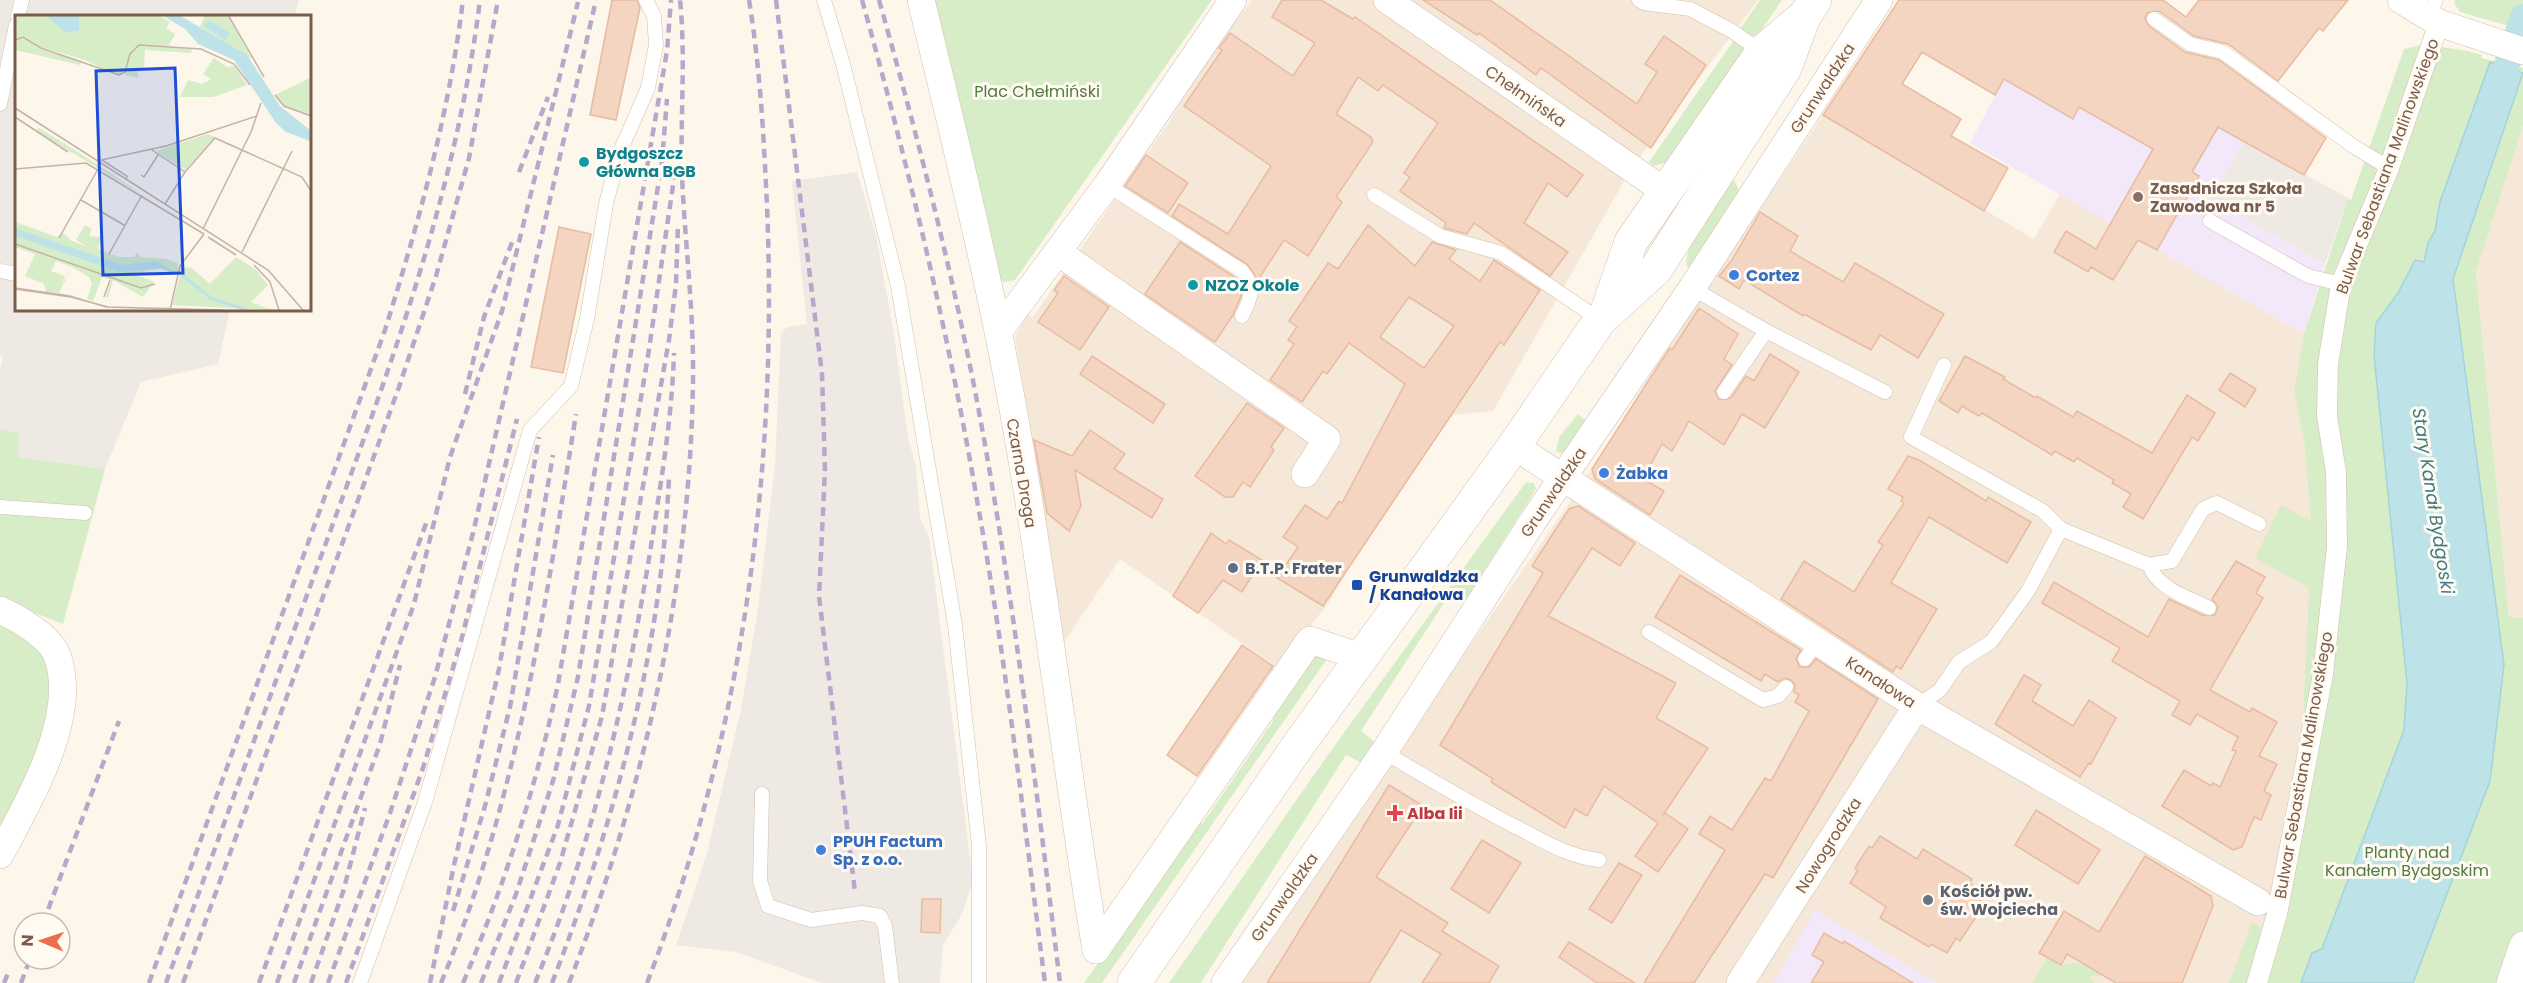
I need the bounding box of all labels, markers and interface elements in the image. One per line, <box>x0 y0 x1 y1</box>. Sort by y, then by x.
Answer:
inset map <box>15 15 310 310</box>
street label: Bulwar Sebastiana Malinowskiego <box>2330 35 2445 297</box>
street label: Grunwaldzka <box>1784 38 1860 138</box>
street label: Chełmińska <box>1480 60 1571 133</box>
park label: Plac Chełmiński <box>974 80 1100 103</box>
place label: Bydgoszcz Główna BGB <box>596 142 696 183</box>
marker: Bydgoszcz Główna BGB <box>577 155 591 169</box>
place label: Zasadnicza Szkoła Zawodowa nr 5 <box>2150 177 2302 218</box>
marker: Zasadnicza Szkoła Zawodowa nr 5 <box>2131 190 2145 204</box>
place label: Cortez <box>1746 264 1800 287</box>
marker: Cortez <box>1727 268 1741 282</box>
place label: NZOZ Okole <box>1205 274 1299 297</box>
marker: NZOZ Okole <box>1186 278 1200 292</box>
water label: Stary Kanał Bydgoski <box>2406 406 2461 596</box>
street label: Czarna Droga <box>1001 416 1042 530</box>
street label: Grunwaldzka <box>1515 443 1592 542</box>
place label: Żabka <box>1616 462 1668 485</box>
marker: Żabka <box>1597 466 1611 480</box>
place label: B.T.P. Frater <box>1245 557 1342 580</box>
marker: B.T.P. Frater <box>1226 561 1240 575</box>
place label: Grunwaldzka / Kanałowa <box>1369 565 1479 606</box>
marker: Grunwaldzka / Kanałowa <box>1350 578 1364 592</box>
street label: Bulwar Sebastiana Malinowskiego <box>2269 630 2338 900</box>
street label: Kanałowa <box>1841 651 1920 714</box>
street label: Nowogrodzka <box>1790 793 1867 898</box>
place label: Alba Iii <box>1407 802 1463 825</box>
marker: Alba Iii <box>1388 806 1402 820</box>
place label: PPUH Factum Sp. z o.o. <box>833 830 943 871</box>
park label: Planty nad Kanałem Bydgoskim <box>2325 841 2489 882</box>
marker: PPUH Factum Sp. z o.o. <box>814 843 828 857</box>
street label: Grunwaldzka <box>1245 848 1324 946</box>
place label: Kościół pw. św. Wojciecha <box>1940 880 2058 921</box>
marker: Kościół pw. św. Wojciecha <box>1921 893 1935 907</box>
north arrow <box>12 911 72 971</box>
text: N <box>16 934 39 947</box>

